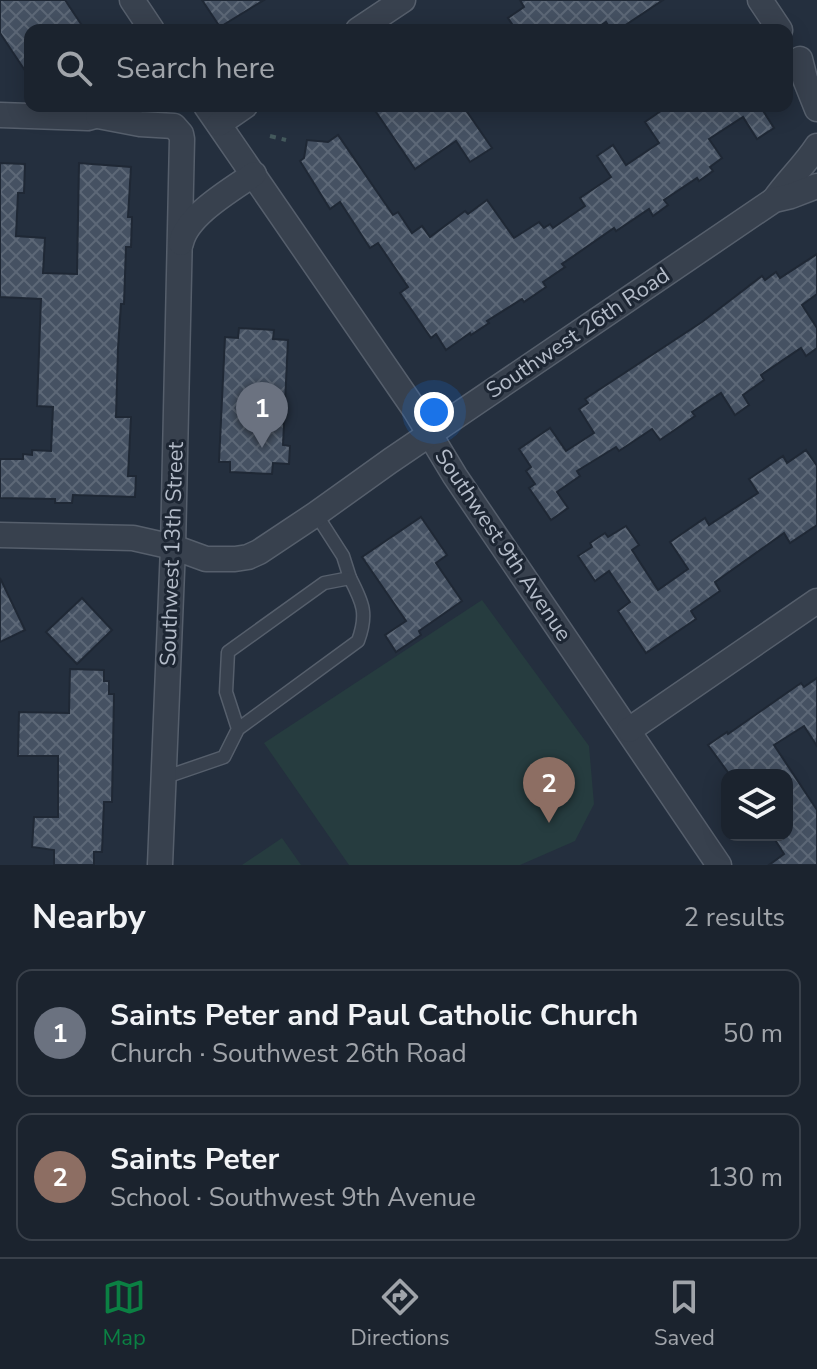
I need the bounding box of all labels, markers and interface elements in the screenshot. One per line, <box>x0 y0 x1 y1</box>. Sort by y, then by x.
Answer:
search box <box>24 24 793 112</box>
icon: search <box>52 46 96 90</box>
text: Search here <box>116 48 275 89</box>
street label: Southwest 26th Road <box>480 260 676 406</box>
pin: 1 <box>236 382 288 448</box>
your location <box>414 392 454 432</box>
street label: Southwest 13th Street <box>153 441 191 667</box>
street label: Southwest 9th Avenue <box>427 443 579 647</box>
pin: 2 <box>523 757 575 823</box>
map controls <box>721 769 793 841</box>
button: layers <box>721 769 793 841</box>
text: Nearby <box>32 894 146 940</box>
text: 2 results <box>684 900 785 935</box>
text: Saints Peter and Paul Catholic Church <box>110 995 638 1036</box>
text: 1 <box>52 1016 68 1051</box>
text: 50 m <box>723 1016 783 1051</box>
text: Church · Southwest 26th Road <box>110 1036 467 1071</box>
text: Saints Peter <box>110 1139 279 1180</box>
text: 2 <box>52 1160 68 1195</box>
text: 130 m <box>707 1160 783 1195</box>
text: School · Southwest 9th Avenue <box>110 1180 476 1215</box>
tab: Map <box>102 1275 146 1353</box>
tab: Directions <box>351 1275 450 1353</box>
tab: Saved <box>654 1275 715 1353</box>

